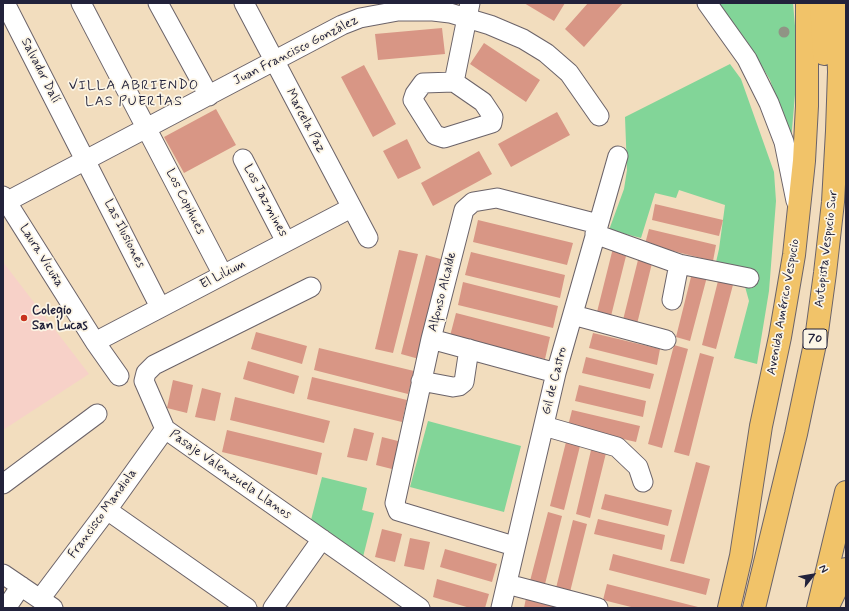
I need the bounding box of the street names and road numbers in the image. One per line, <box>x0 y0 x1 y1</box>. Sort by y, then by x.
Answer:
street label: Juan Francisco González <box>231 13 361 89</box>
street label: Salvador Dalí <box>17 36 63 106</box>
street label: Marcela Paz <box>282 86 328 156</box>
street label: Los Jazmines <box>239 162 291 240</box>
street label: Los Copihues <box>162 167 208 237</box>
street label: Autopista Vespucio Sur <box>812 189 842 309</box>
street label: Las Ilusiones <box>100 197 148 271</box>
street label: Laura Vicuña <box>16 222 66 290</box>
street label: Avenida Américo Vespucio <box>764 238 804 376</box>
street label: Alfonso Alcalde <box>426 251 460 333</box>
street label: El Lilium <box>198 257 248 293</box>
road number: 70 <box>803 329 827 349</box>
street label: Gil de Castro <box>539 345 571 417</box>
street label: Pasaje Valenzuela Llanos <box>166 427 294 523</box>
street label: Francisco Mandiola <box>65 466 141 562</box>

